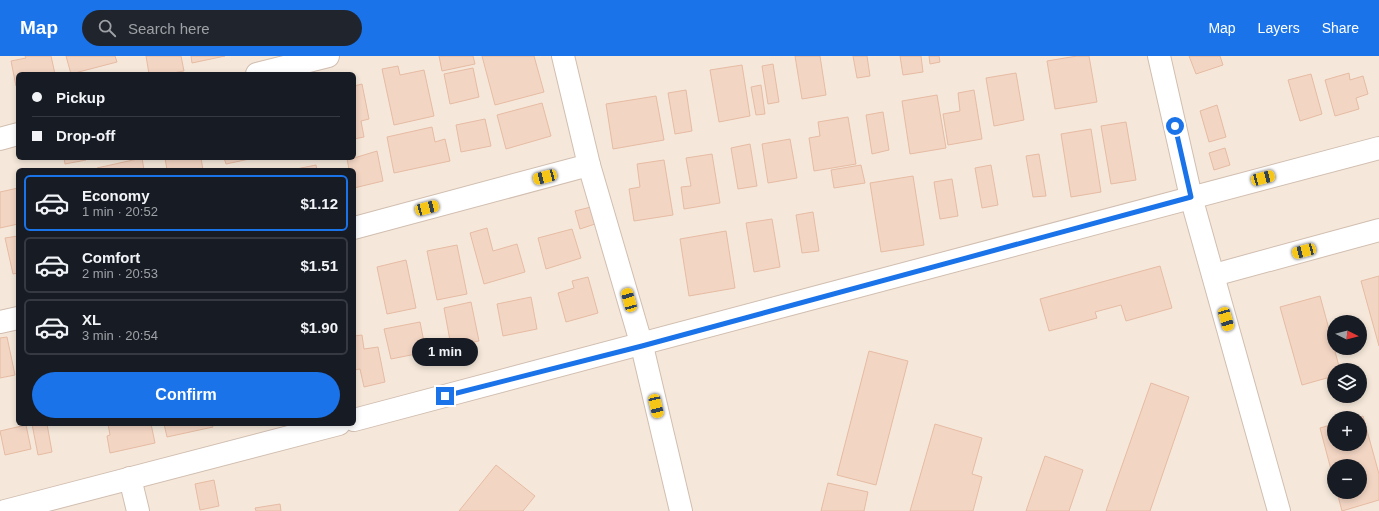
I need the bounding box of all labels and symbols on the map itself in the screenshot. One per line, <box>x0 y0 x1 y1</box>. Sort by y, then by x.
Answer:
route start <box>1166 117 1184 135</box>
car <box>532 168 558 186</box>
car <box>1250 169 1276 187</box>
car <box>414 199 440 217</box>
car <box>1291 242 1317 260</box>
car <box>620 287 638 313</box>
car <box>1217 306 1235 332</box>
north arrow <box>1327 315 1367 355</box>
callout: 1 min <box>412 338 478 366</box>
route end <box>436 387 454 405</box>
car <box>647 393 665 419</box>

